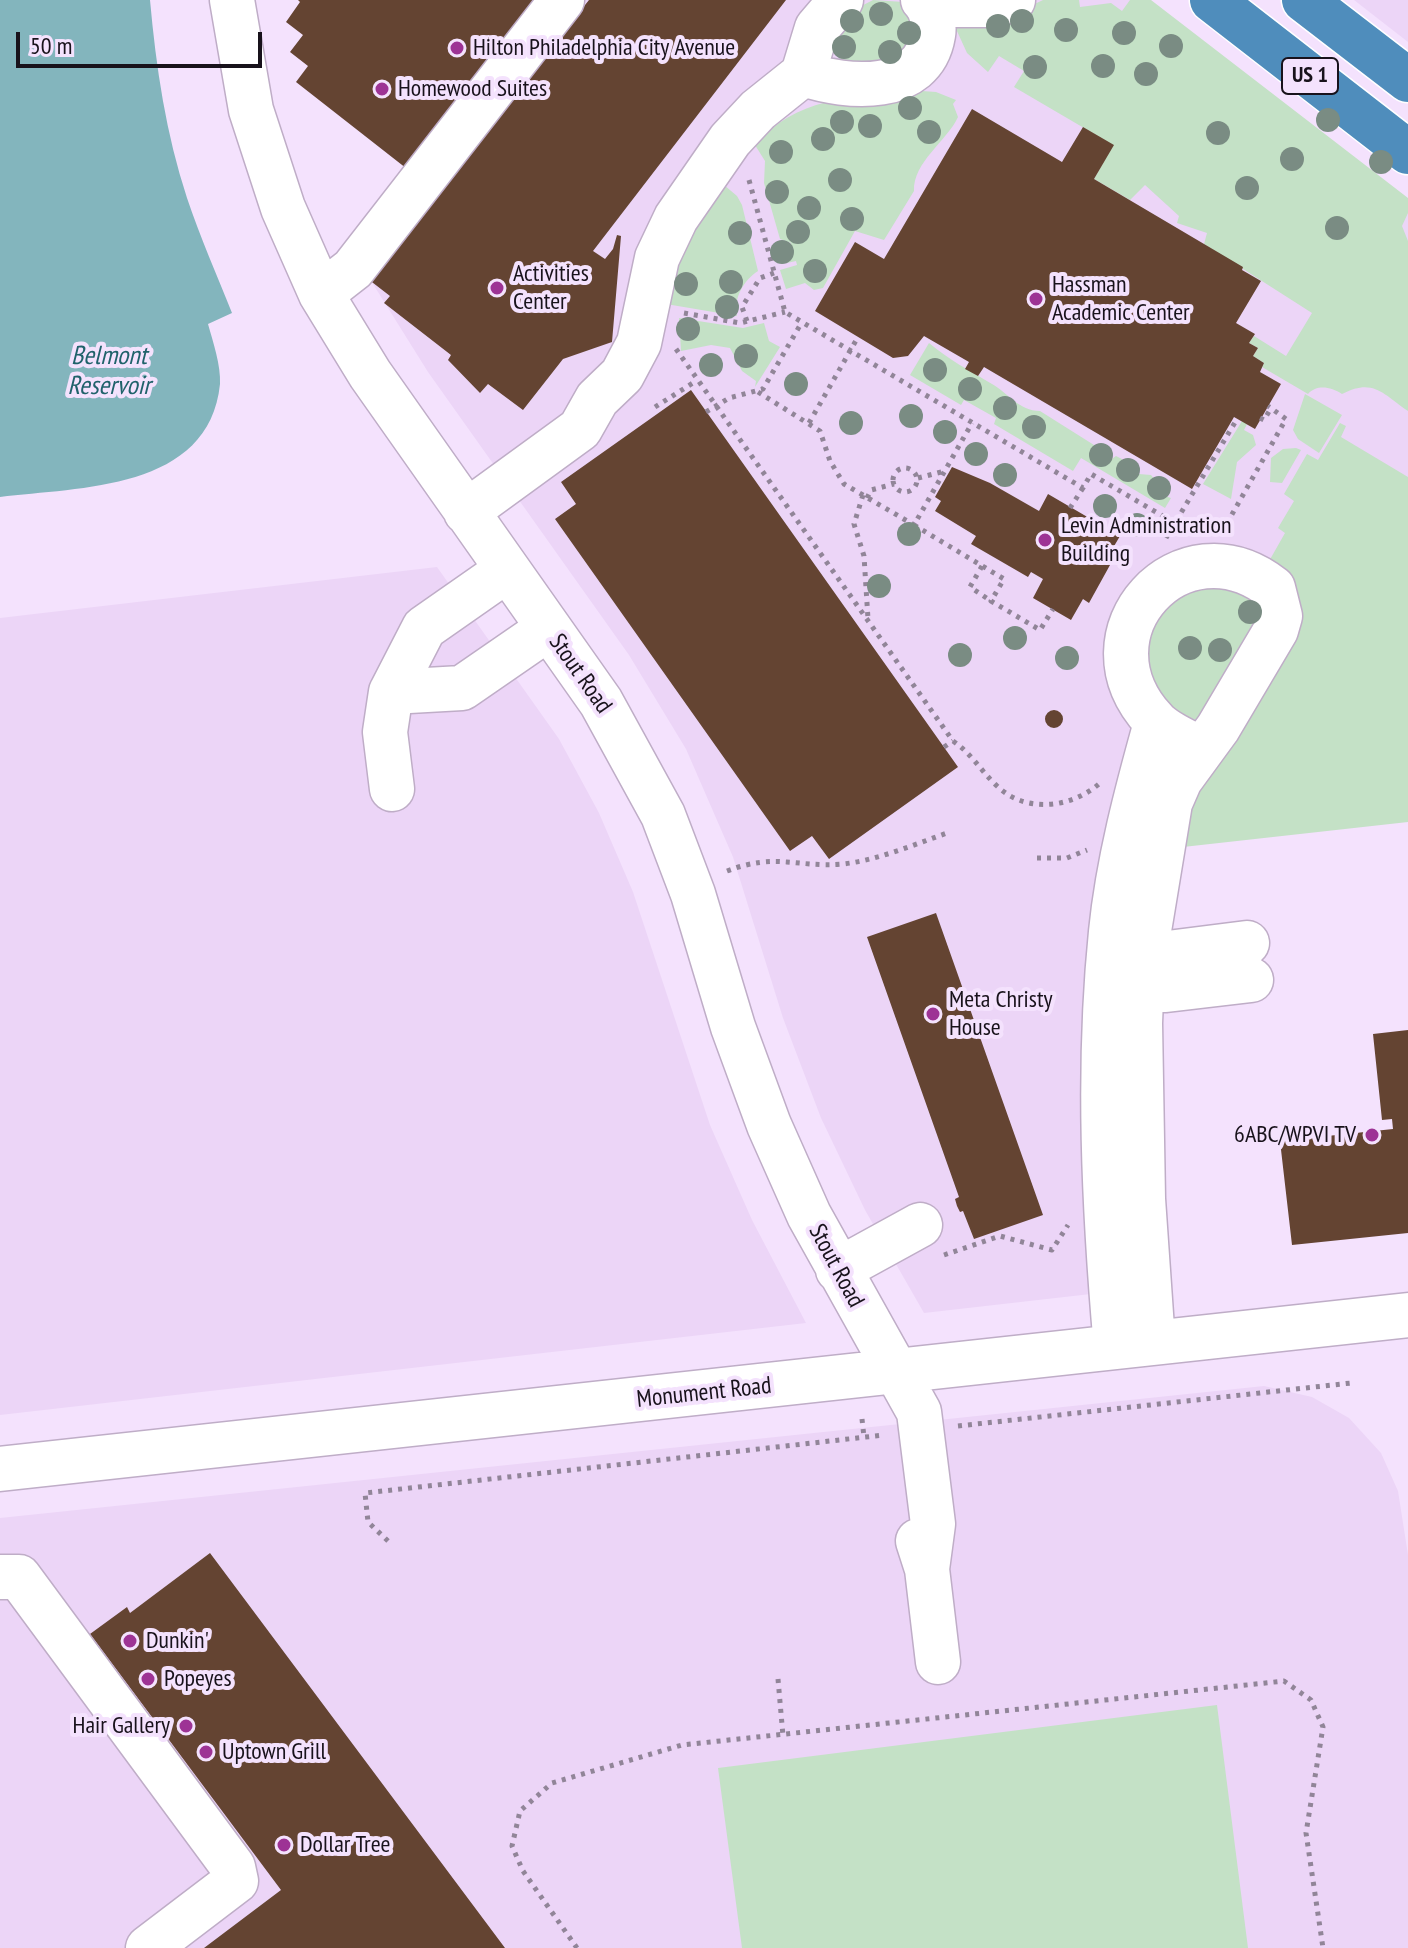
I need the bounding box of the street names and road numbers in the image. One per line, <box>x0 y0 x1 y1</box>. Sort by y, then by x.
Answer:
road number: US 1 <box>1282 58 1338 94</box>
street label: Stout Road <box>542 629 618 719</box>
street label: Stout Road <box>802 1219 870 1313</box>
street label: Monument Road <box>635 1372 773 1414</box>

